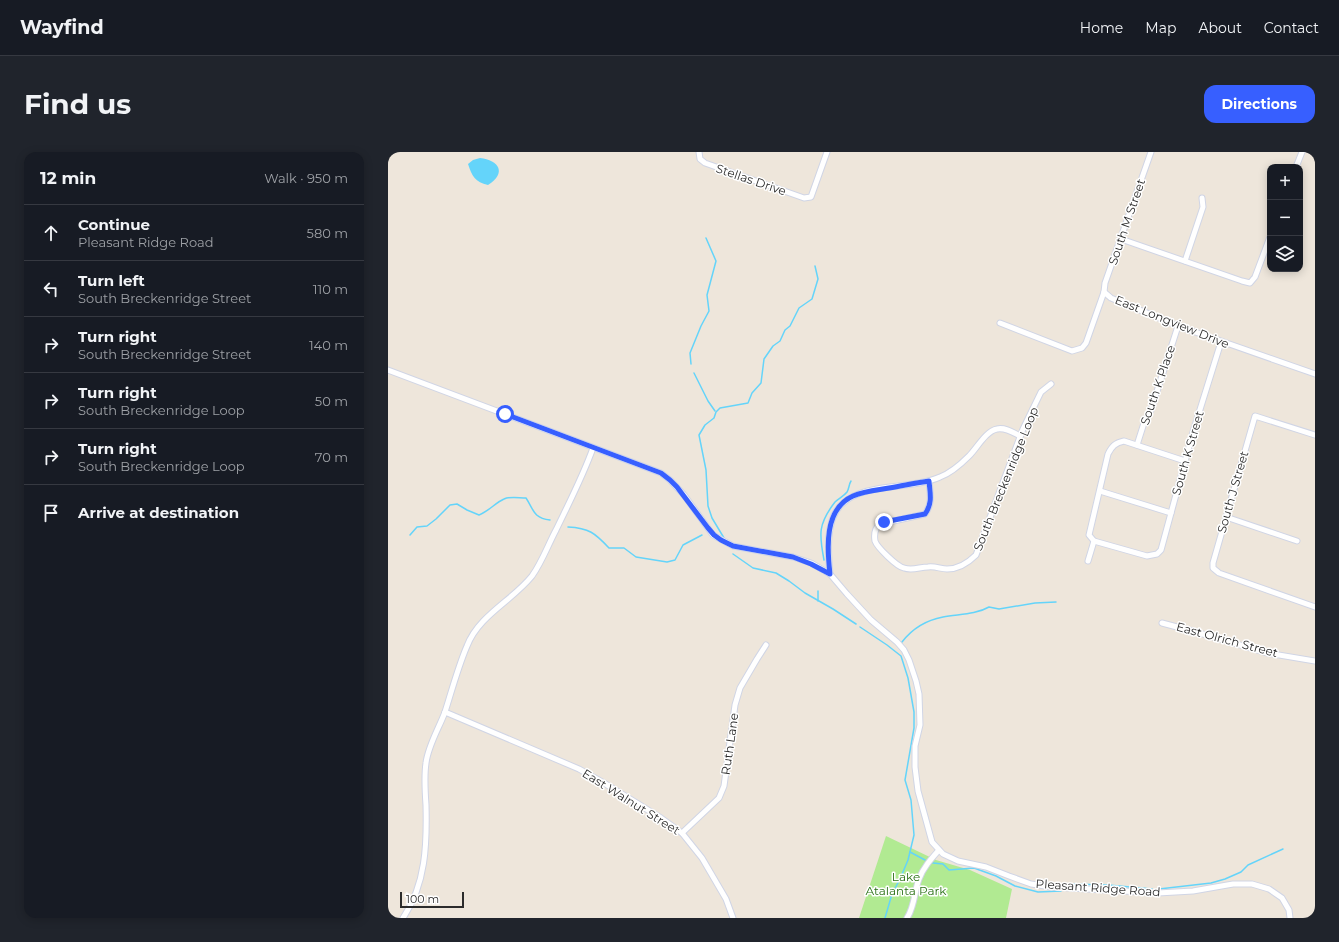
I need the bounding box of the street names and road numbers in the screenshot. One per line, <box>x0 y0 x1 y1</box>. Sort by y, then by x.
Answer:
street label: Stellas Drive <box>714 161 788 199</box>
street label: South M Street <box>1105 177 1148 267</box>
street label: East Longview Drive <box>1113 292 1231 351</box>
street label: South K Place <box>1137 343 1178 427</box>
street label: South Breckenridge Loop <box>970 405 1041 553</box>
street label: South K Street <box>1168 409 1207 497</box>
street label: South J Street <box>1214 449 1251 535</box>
street label: East Olrich Street <box>1175 619 1280 660</box>
street label: Ruth Lane <box>718 712 741 776</box>
street label: East Walnut Street <box>580 765 683 838</box>
street label: Pleasant Ridge Road <box>1035 876 1161 899</box>

